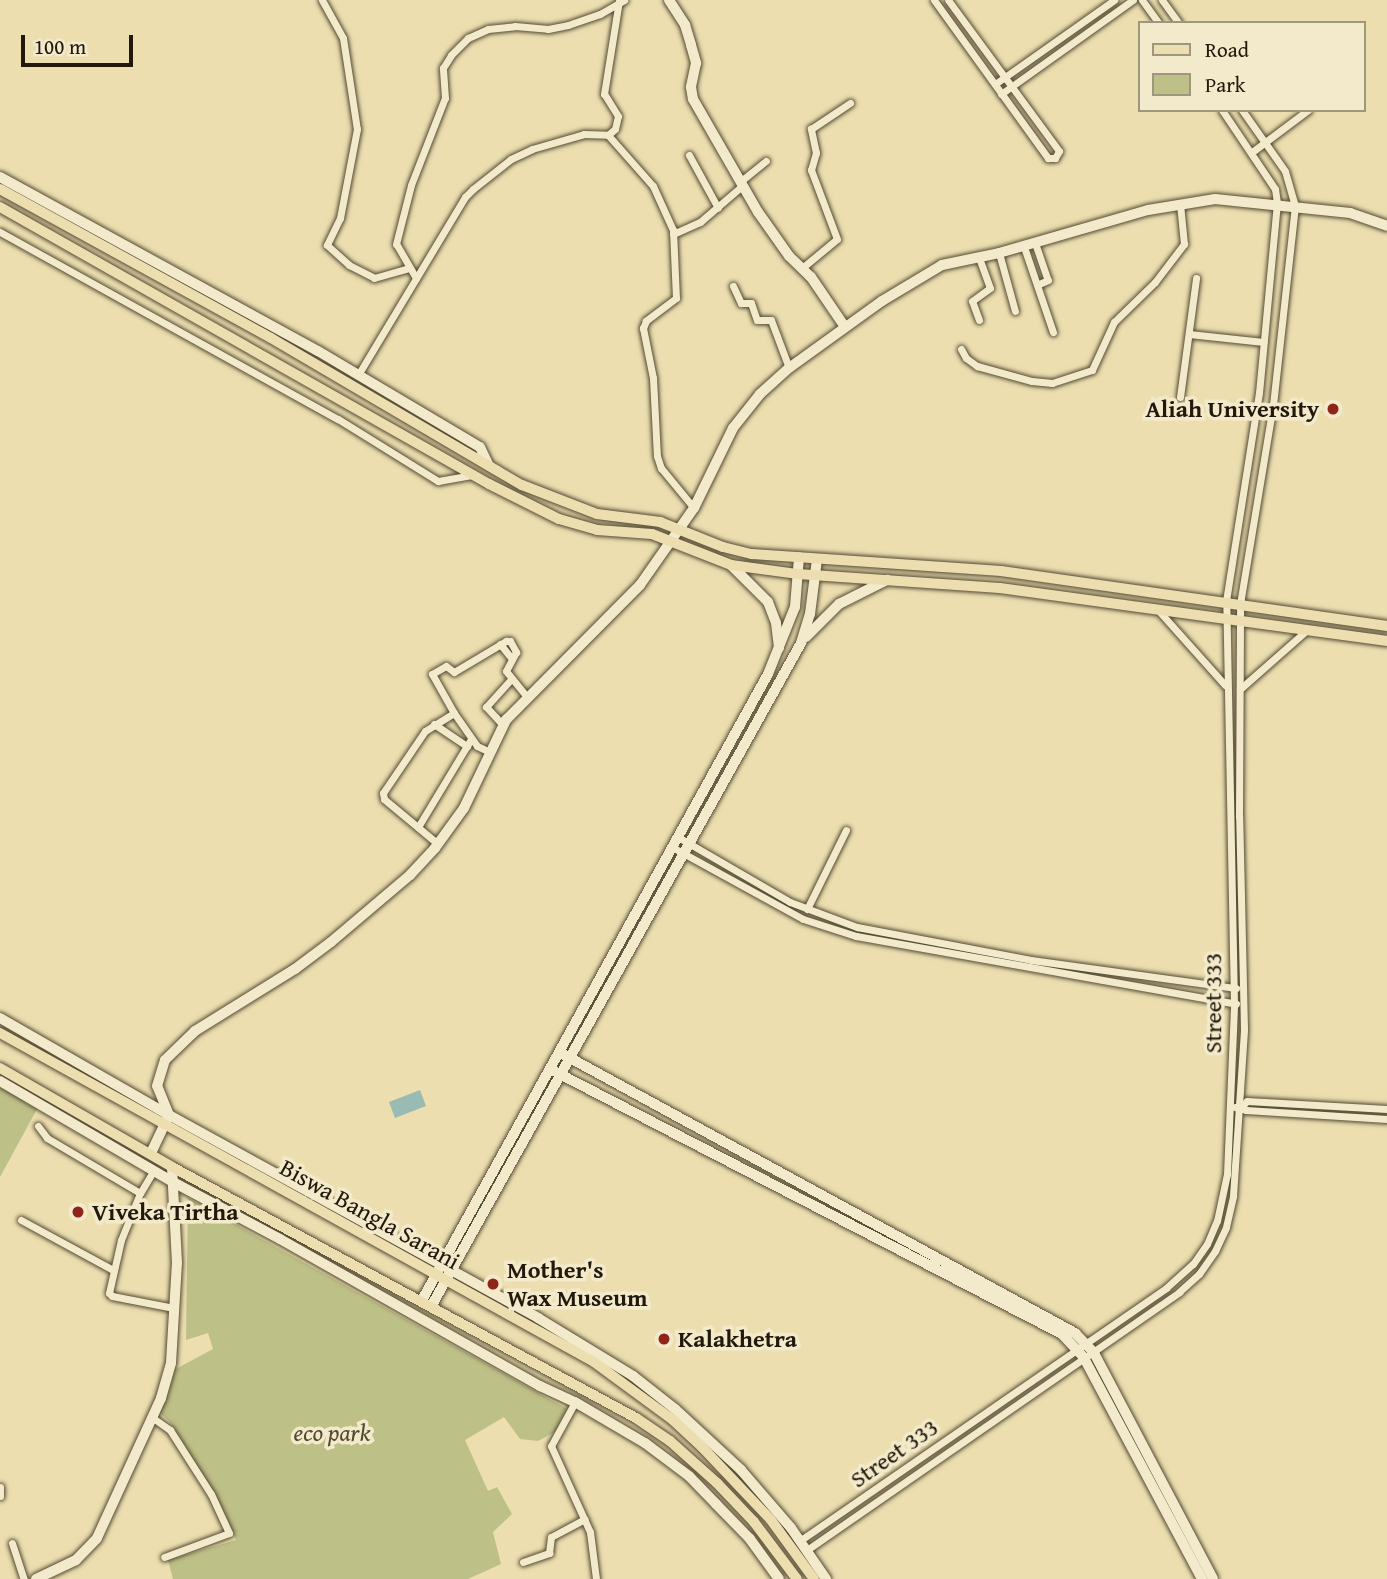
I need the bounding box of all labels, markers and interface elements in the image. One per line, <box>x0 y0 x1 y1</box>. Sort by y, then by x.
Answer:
scale bar <box>24 21 136 65</box>
legend <box>1138 21 1366 112</box>
text: 100 m <box>34 31 86 62</box>
text: Road <box>1205 34 1249 65</box>
text: Park <box>1205 69 1246 100</box>
place label: Aliah University <box>1146 395 1319 423</box>
marker: Aliah University <box>1325 401 1341 417</box>
street label: Street 333 <box>1199 953 1227 1053</box>
street label: Biswa Bangla Sarani <box>275 1153 465 1275</box>
place label: Viveka Tirtha <box>92 1198 238 1226</box>
marker: Viveka Tirtha <box>70 1204 86 1220</box>
place label: Mother's Wax Museum <box>507 1256 648 1312</box>
marker: Mother's Wax Museum <box>485 1276 501 1292</box>
place label: Kalakhetra <box>678 1325 797 1353</box>
marker: Kalakhetra <box>656 1331 672 1347</box>
street label: Street 333 <box>845 1412 943 1494</box>
park label: eco park <box>294 1419 370 1447</box>

